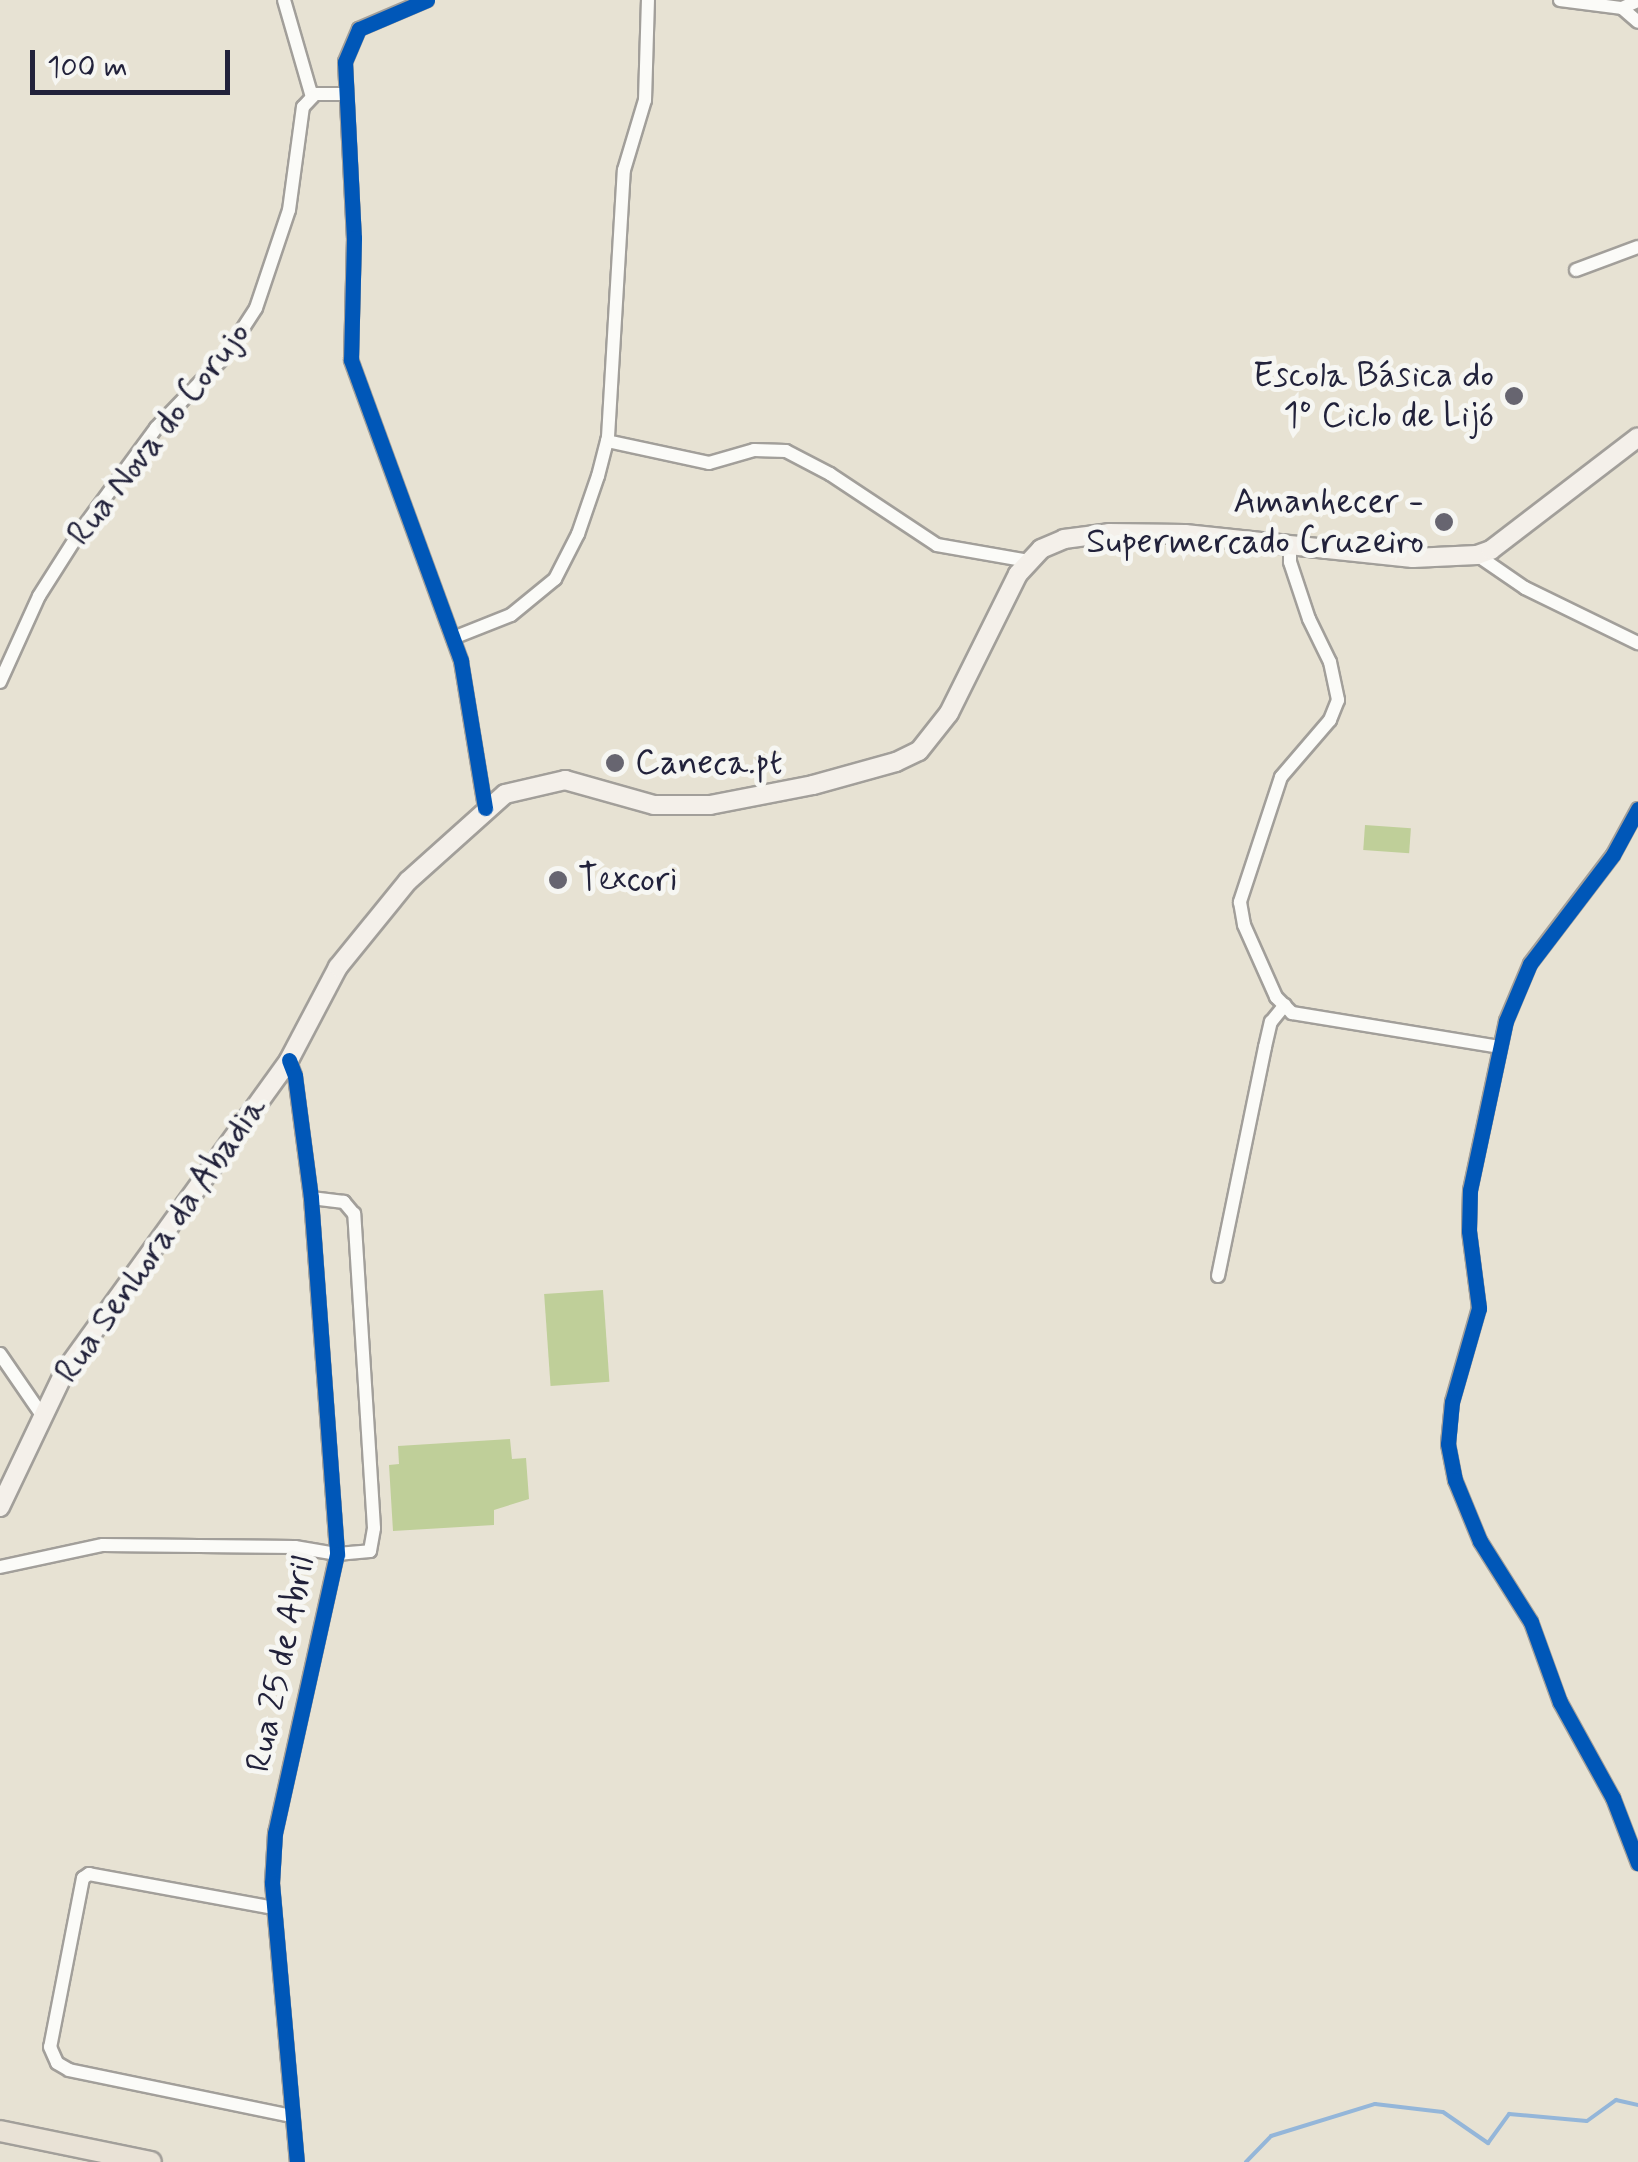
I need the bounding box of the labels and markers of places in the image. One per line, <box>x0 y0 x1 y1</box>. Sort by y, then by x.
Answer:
place label: Escola Básica do 1º Ciclo de Lijó <box>1254 355 1494 437</box>
marker: Escola Básica do 1º Ciclo de Lijó <box>1503 385 1525 407</box>
place label: Amanhecer - Supermercado Cruzeiro <box>1086 481 1424 563</box>
marker: Amanhecer - Supermercado Cruzeiro <box>1433 511 1455 533</box>
place label: Caneca.pt <box>635 742 783 784</box>
marker: Caneca.pt <box>604 752 626 774</box>
place label: Texcori <box>578 859 678 901</box>
marker: Texcori <box>547 869 569 891</box>

